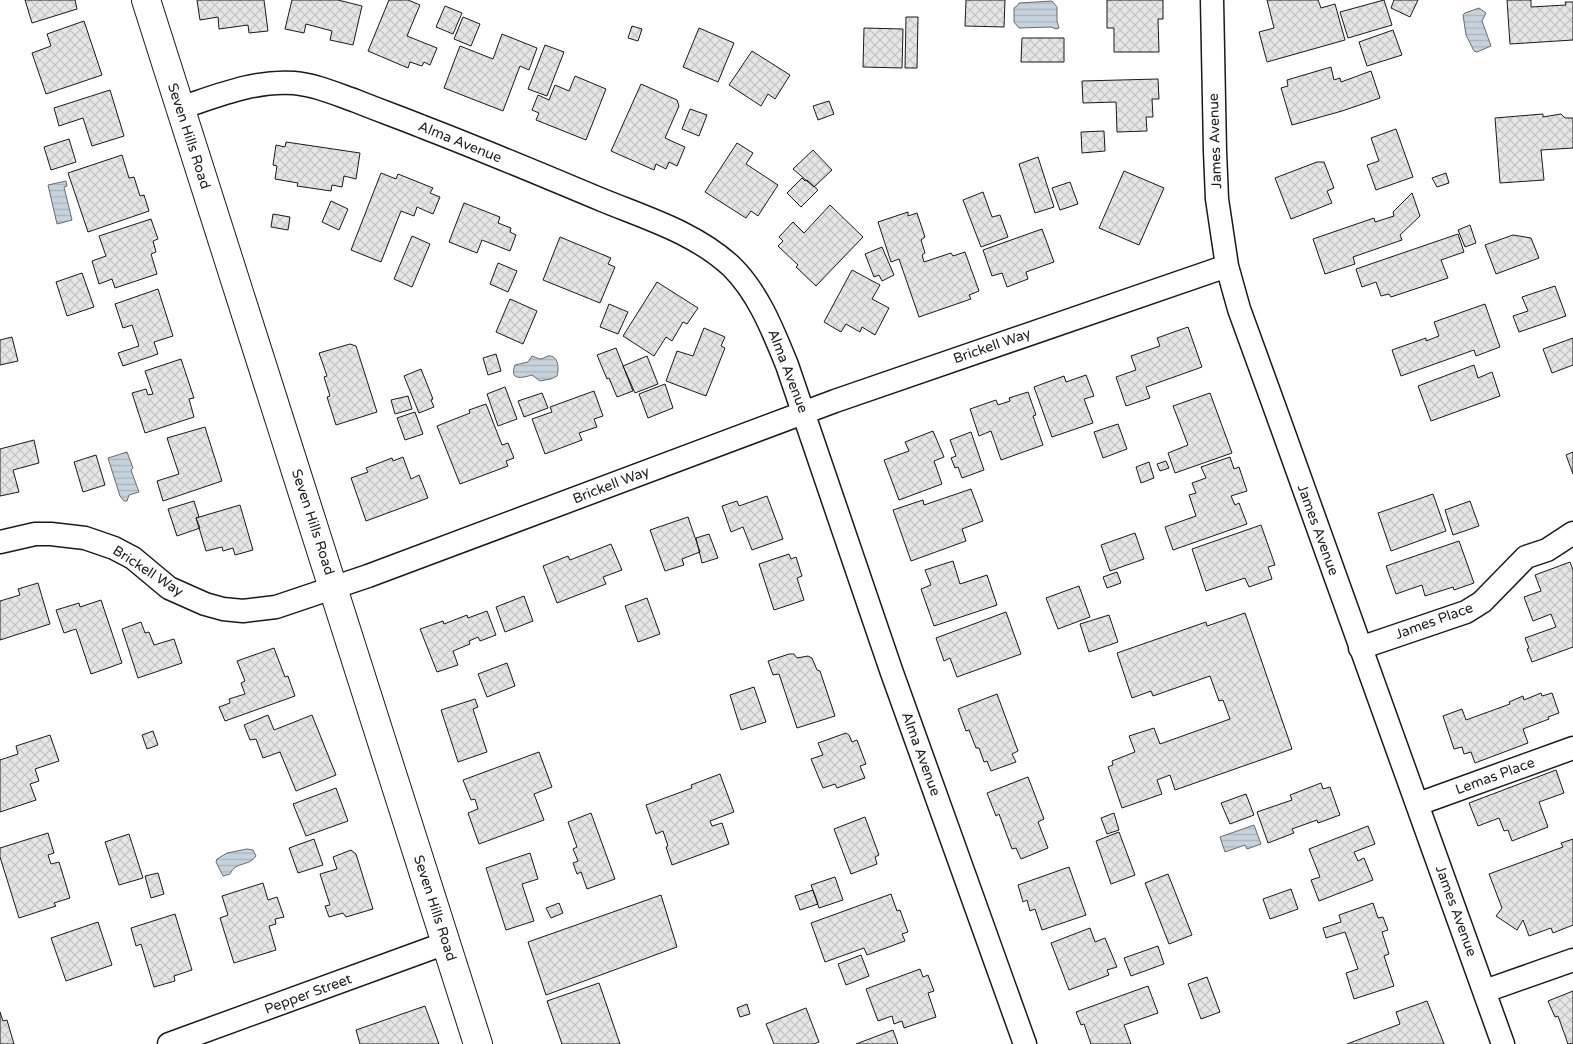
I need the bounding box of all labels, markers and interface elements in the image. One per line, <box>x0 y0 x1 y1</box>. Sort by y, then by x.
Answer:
street label: Seven Hills Road <box>164 81 214 191</box>
street label: James Avenue <box>1205 93 1225 189</box>
street label: Alma Avenue <box>416 118 504 166</box>
street label: Brickell Way <box>951 325 1033 367</box>
street label: Alma Avenue <box>764 327 812 415</box>
street label: Brickell Way <box>570 462 652 507</box>
street label: Seven Hills Road <box>288 467 338 577</box>
street label: James Avenue <box>1294 482 1342 578</box>
street label: Brickell Way <box>109 542 187 600</box>
street label: James Place <box>1393 599 1475 643</box>
street label: Alma Avenue <box>898 710 944 798</box>
street label: Lemas Place <box>1453 754 1537 798</box>
street label: Seven Hills Road <box>410 853 460 963</box>
street label: James Avenue <box>1432 863 1480 959</box>
street label: Pepper Street <box>262 970 355 1018</box>

